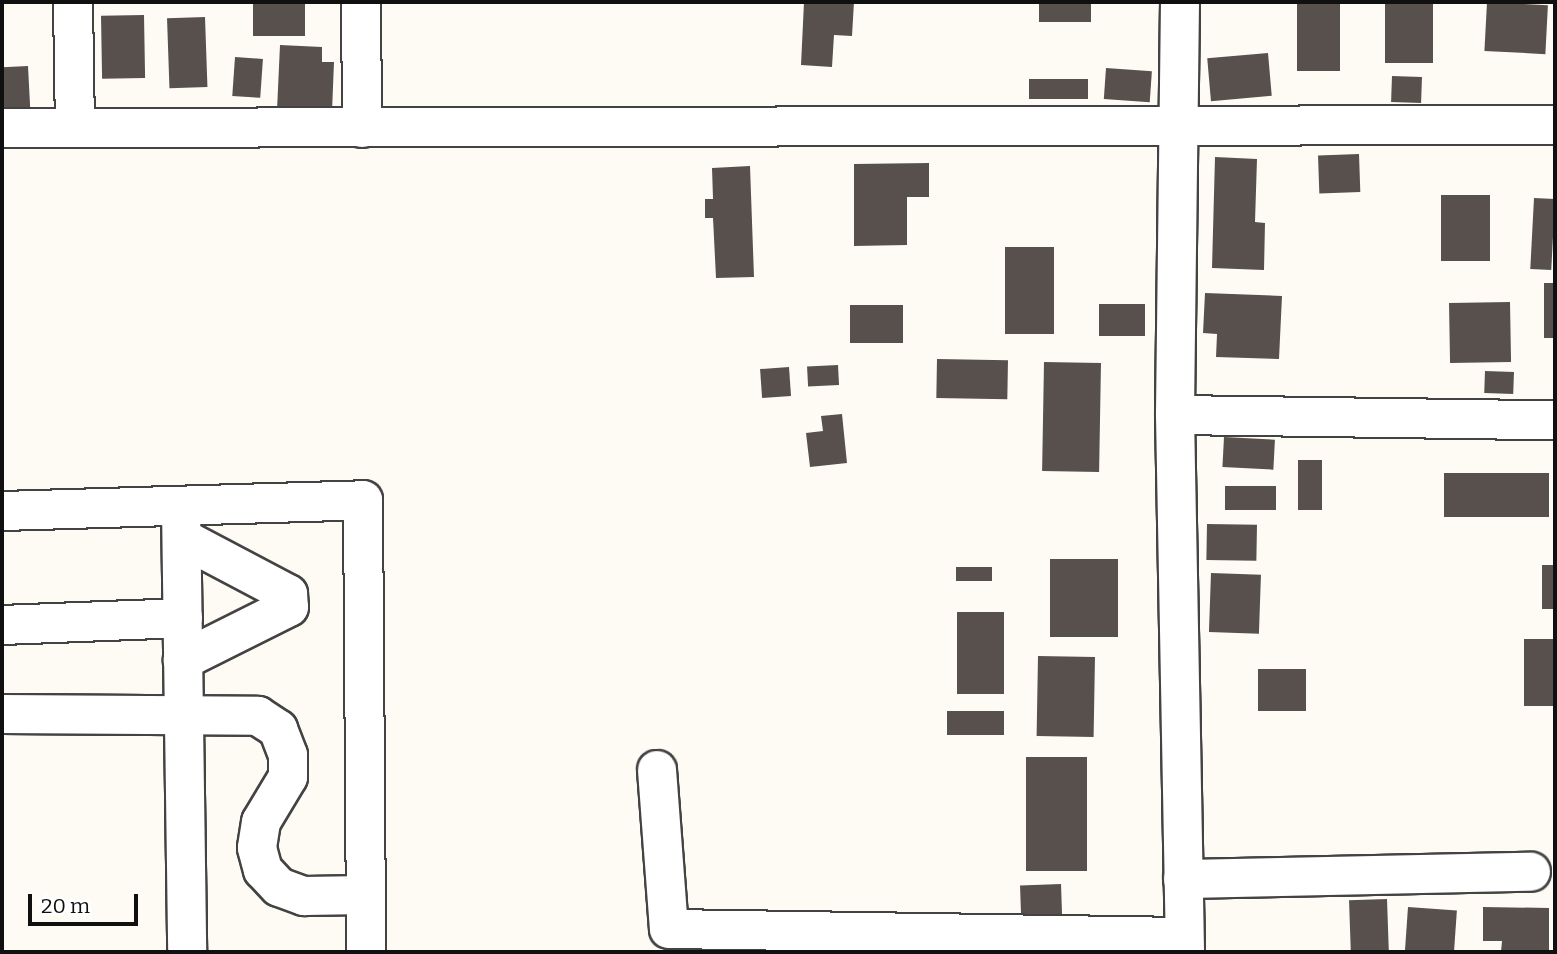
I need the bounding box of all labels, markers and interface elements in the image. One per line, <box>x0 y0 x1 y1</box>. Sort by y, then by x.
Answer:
scale bar <box>32 880 142 924</box>
text: 20 m <box>41 893 90 919</box>

